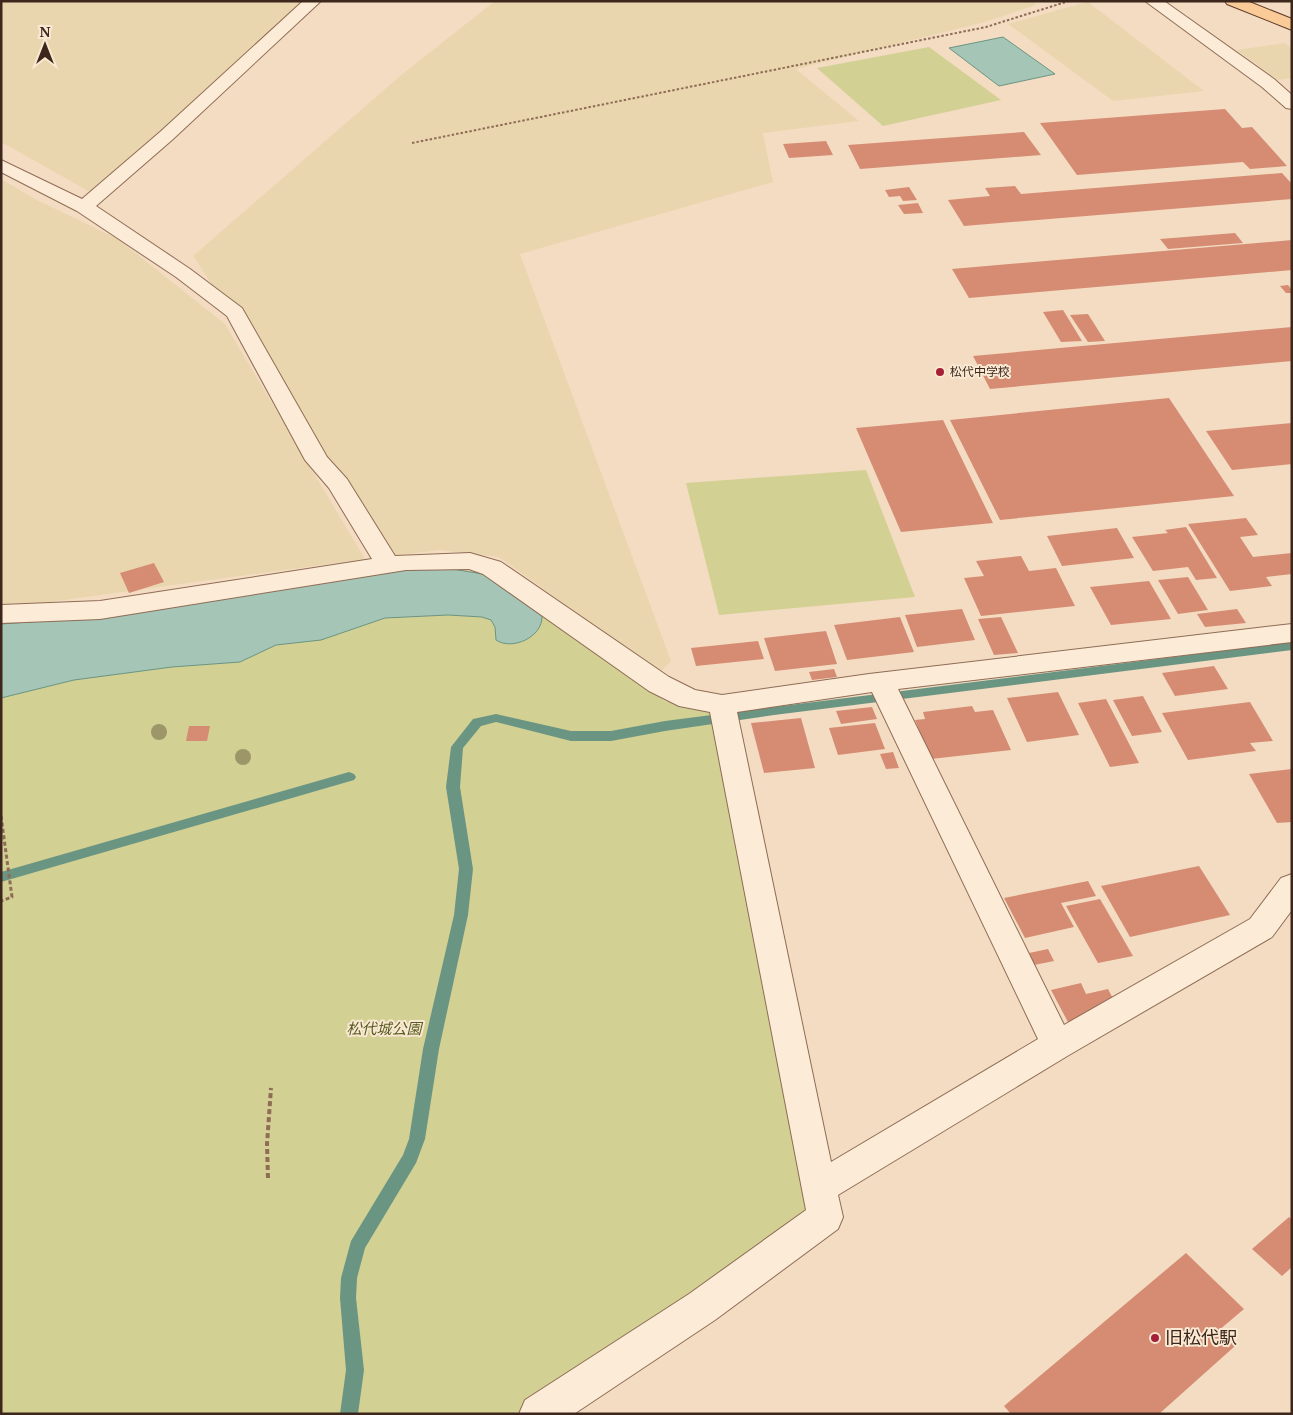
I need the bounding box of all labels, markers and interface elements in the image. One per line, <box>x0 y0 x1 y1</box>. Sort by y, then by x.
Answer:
north arrow <box>20 20 70 70</box>
text: N <box>39 22 51 41</box>
place label: 松代中学校 <box>950 363 1010 380</box>
marker: 松代中学校 <box>934 366 946 378</box>
park label: 松代城公園 <box>346 1018 423 1038</box>
place label: 旧松代駅 <box>1165 1325 1237 1349</box>
marker: 旧松代駅 <box>1149 1332 1161 1344</box>

